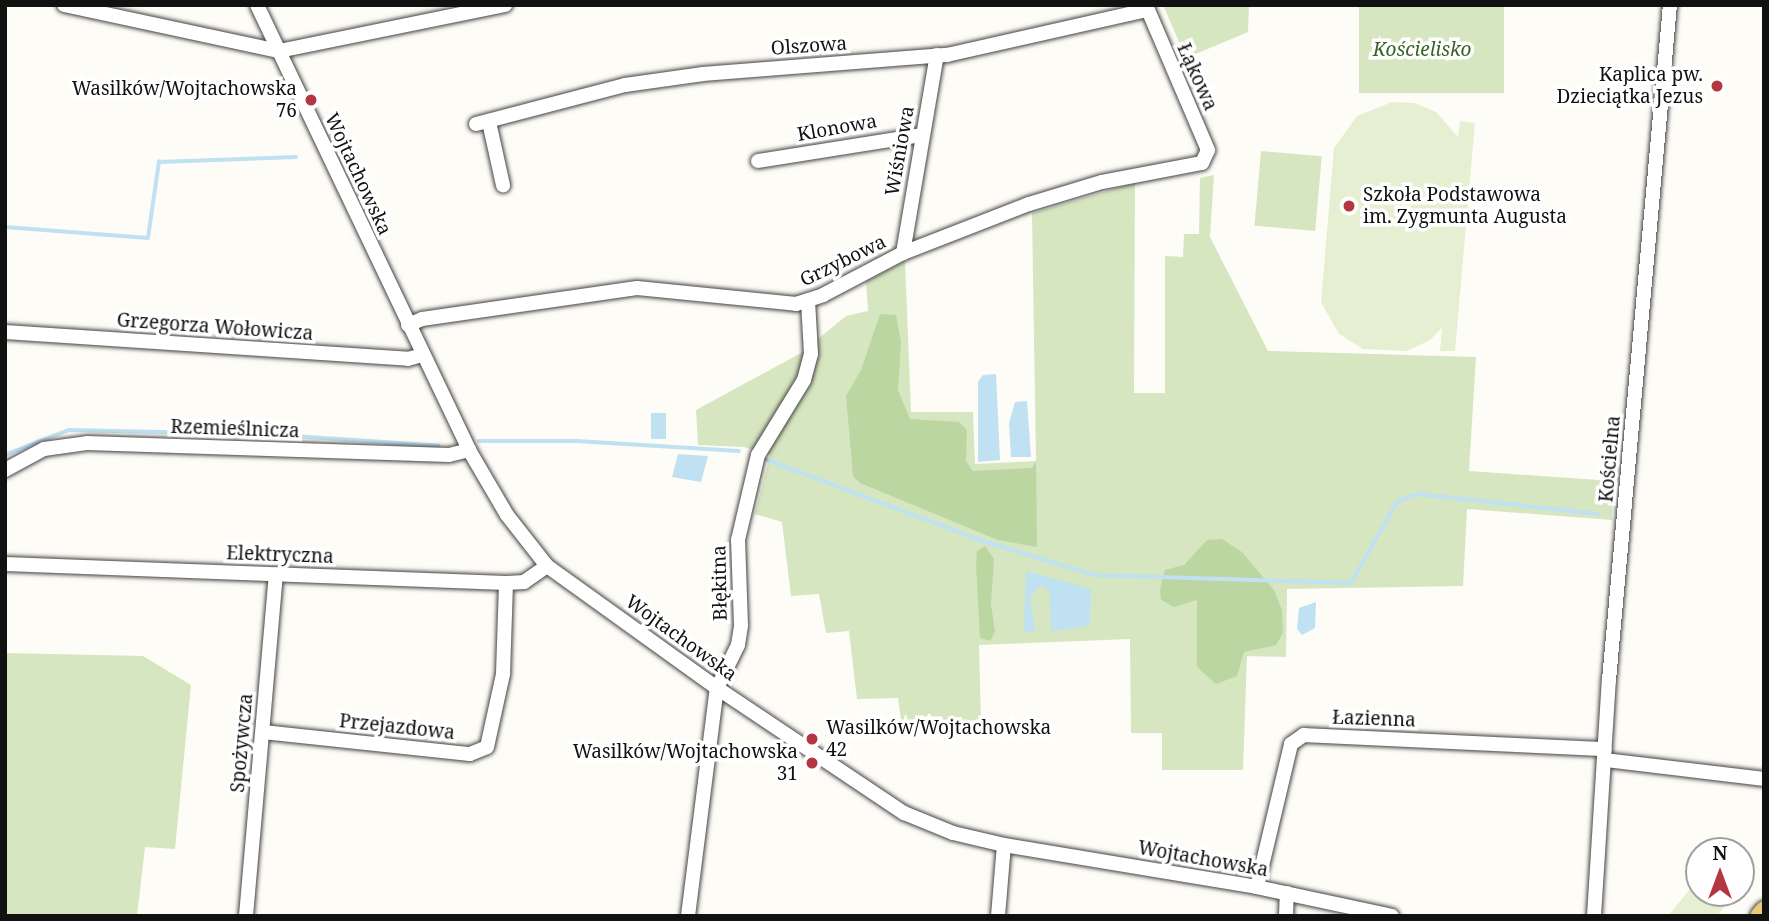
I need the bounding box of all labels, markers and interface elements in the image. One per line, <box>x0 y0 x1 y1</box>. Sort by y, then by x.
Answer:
street label: Olszowa <box>770 32 848 60</box>
park label: Kościelisko <box>1373 39 1471 61</box>
street label: Łąkowa <box>1172 40 1222 114</box>
place label: Kaplica pw. Dzieciątka Jezus <box>1556 64 1703 108</box>
place label: Wasilków/Wojtachowska 76 <box>72 78 297 122</box>
marker: Kaplica pw. Dzieciątka Jezus <box>1709 78 1725 94</box>
marker: Wasilków/Wojtachowska 76 <box>303 92 319 108</box>
street label: Wiśniowa <box>881 104 919 198</box>
street label: Wojtachowska <box>320 109 396 239</box>
street label: Klonowa <box>795 110 879 146</box>
place label: Szkoła Podstawowa im. Zygmunta Augusta <box>1363 184 1567 228</box>
marker: Szkoła Podstawowa im. Zygmunta Augusta <box>1341 198 1357 214</box>
street label: Grzybowa <box>796 230 890 292</box>
street label: Grzegorza Wołowicza <box>116 309 314 345</box>
street label: Rzemieślnicza <box>170 415 300 443</box>
street label: Kościelna <box>1595 415 1625 503</box>
street label: Elektryczna <box>226 542 334 568</box>
street label: Błękitna <box>708 545 732 621</box>
street label: Wojtachowska <box>621 590 741 686</box>
street label: Spożywcza <box>226 692 258 794</box>
street label: Łazienna <box>1332 706 1416 732</box>
street label: Przejazdowa <box>338 710 456 744</box>
place label: Wasilków/Wojtachowska 42 <box>826 717 1051 761</box>
marker: Wasilków/Wojtachowska 42 <box>804 731 820 747</box>
place label: Wasilków/Wojtachowska 31 <box>573 741 798 785</box>
marker: Wasilków/Wojtachowska 31 <box>804 755 820 771</box>
street label: Wojtachowska <box>1136 836 1270 882</box>
north arrow <box>1685 837 1755 907</box>
text: N <box>1713 840 1727 866</box>

